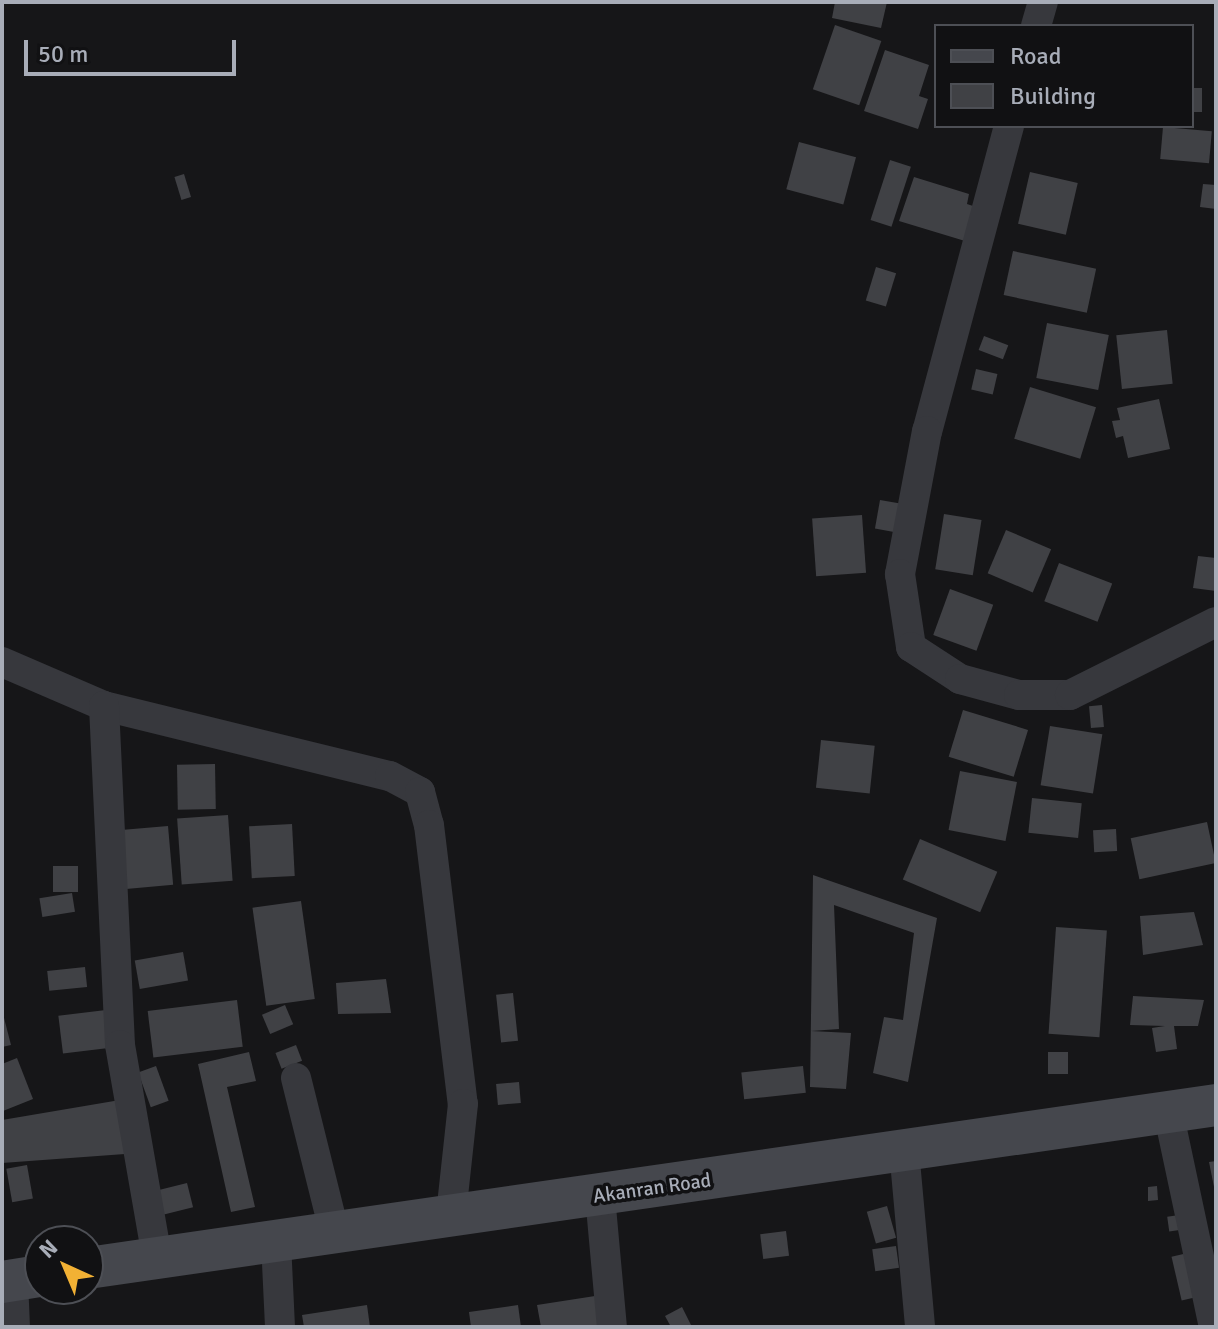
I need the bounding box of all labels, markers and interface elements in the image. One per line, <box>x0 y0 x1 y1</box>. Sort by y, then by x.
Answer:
scale bar <box>28 24 240 74</box>
legend <box>934 24 1194 128</box>
text: 50 m <box>38 39 88 69</box>
text: Road <box>1010 41 1061 71</box>
text: Building <box>1010 81 1096 111</box>
street label: Akanran Road <box>592 1168 712 1208</box>
north arrow <box>24 1225 104 1305</box>
text: N <box>33 1234 63 1264</box>

